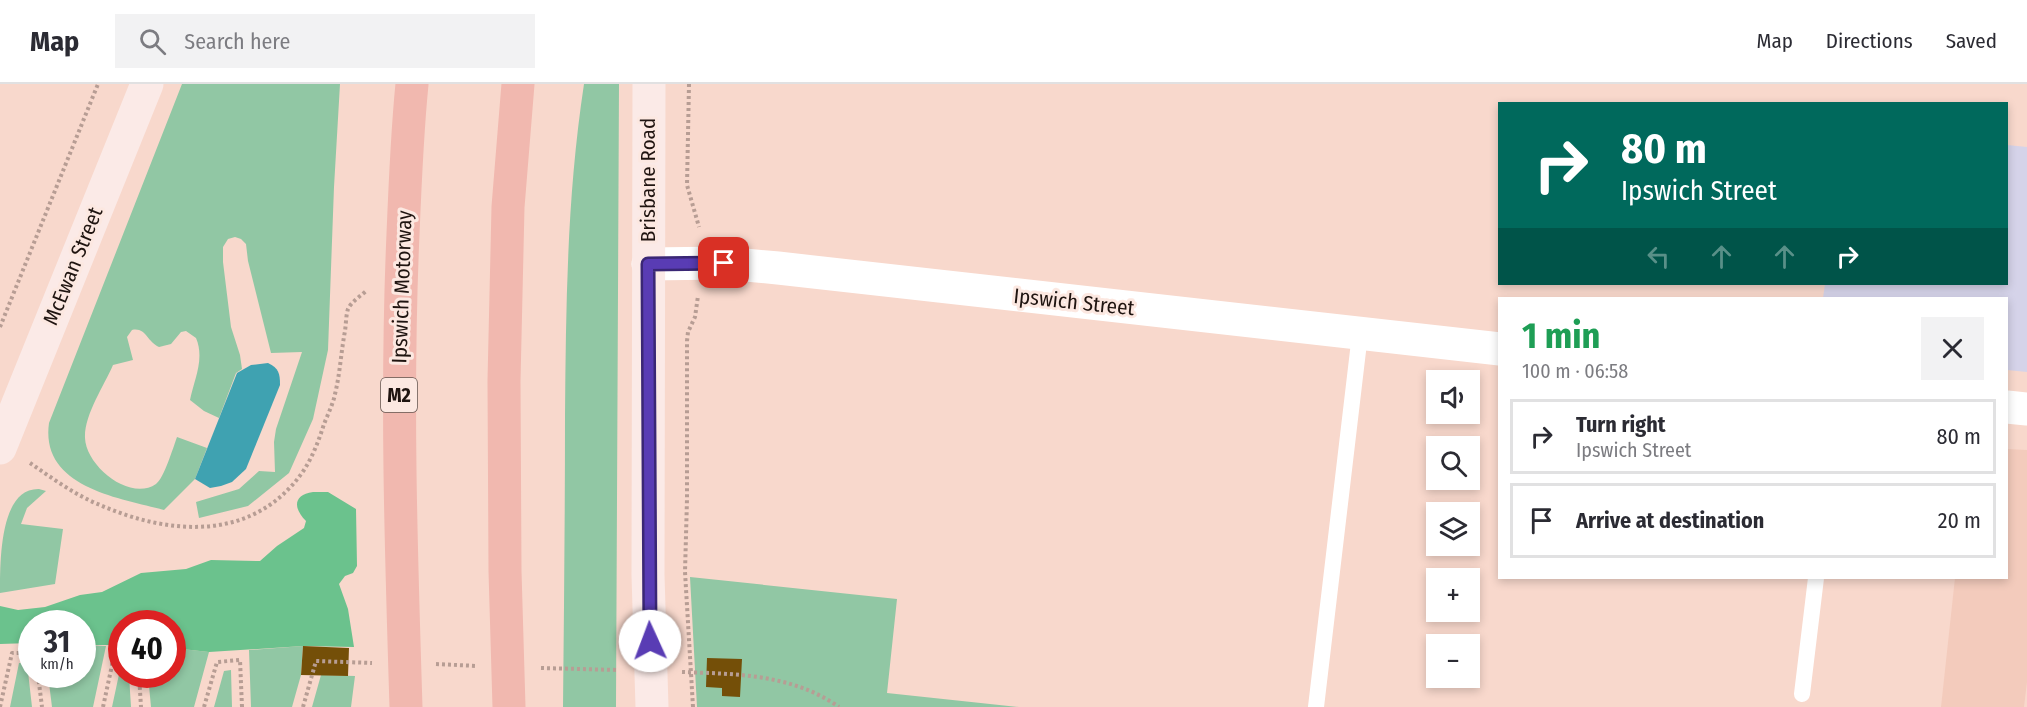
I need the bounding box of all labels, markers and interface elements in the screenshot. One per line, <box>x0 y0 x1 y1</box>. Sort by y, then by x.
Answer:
search box <box>115 14 535 68</box>
text: Map <box>30 25 79 58</box>
icon: search <box>136 25 169 58</box>
text: Search here <box>184 28 290 55</box>
text: Map <box>1756 28 1793 54</box>
text: Directions <box>1826 28 1913 54</box>
text: Saved <box>1946 28 1997 54</box>
street label: Brisbane Road <box>635 118 661 242</box>
text: 80 m <box>1621 124 1707 174</box>
icon: right <box>1522 126 1600 204</box>
text: Ipswich Street <box>1621 175 1777 207</box>
street label: McEwan Street <box>38 203 109 329</box>
street label: Ipswich Motorway <box>386 209 418 364</box>
pin <box>698 237 749 288</box>
icon: left <box>1642 240 1675 273</box>
icon: ahead <box>1705 240 1738 273</box>
icon: ahead <box>1768 240 1801 273</box>
icon: right <box>1831 240 1864 273</box>
icon: arrive <box>707 246 740 279</box>
street label: Ipswich Street <box>1012 283 1136 321</box>
text: 1 min <box>1522 314 1600 358</box>
button: close <box>1921 317 1984 380</box>
text: 100 m · 06:58 <box>1522 359 1628 383</box>
map controls <box>1426 370 1480 688</box>
button: sound <box>1426 370 1480 424</box>
road number: M2 <box>381 378 417 412</box>
text: Turn right <box>1576 411 1665 438</box>
icon: right <box>1525 420 1558 453</box>
text: 80 m <box>1936 423 1981 450</box>
button: search <box>1426 436 1480 490</box>
text: Ipswich Street <box>1576 438 1691 462</box>
button: layers <box>1426 502 1480 556</box>
icon: arrive <box>1525 504 1558 537</box>
text: Arrive at destination <box>1576 507 1764 534</box>
text: 20 m <box>1938 507 1981 534</box>
button: + <box>1426 568 1480 622</box>
position arrow <box>618 609 682 673</box>
speed limit sign: 40 <box>108 610 186 688</box>
text: 31 <box>44 624 70 660</box>
button: − <box>1426 634 1480 688</box>
text: km/h <box>40 655 74 673</box>

